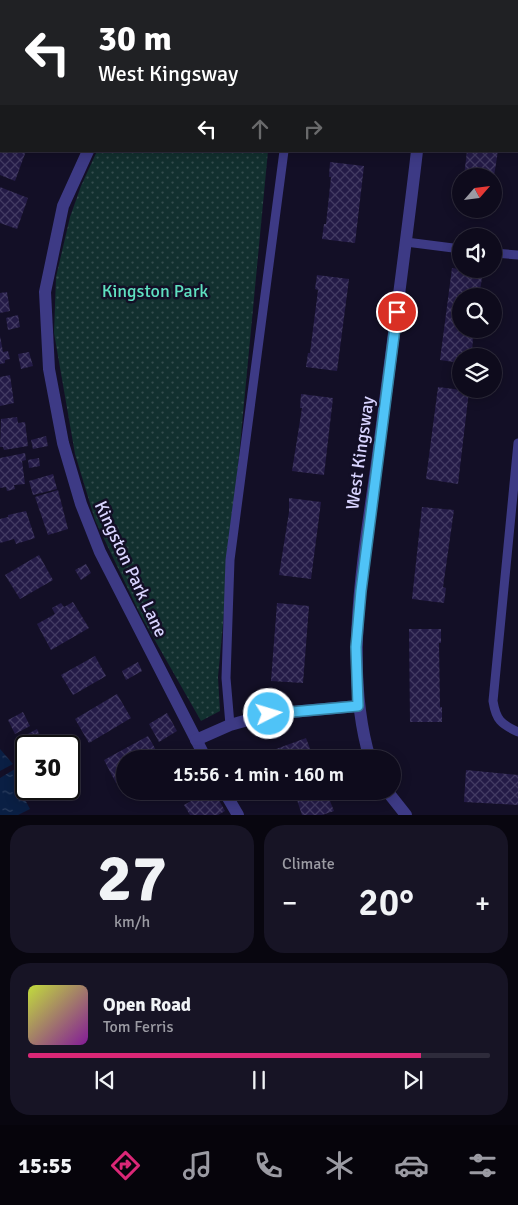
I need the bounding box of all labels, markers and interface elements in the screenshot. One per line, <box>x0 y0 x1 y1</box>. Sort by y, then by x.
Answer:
text: 30 m <box>98 17 172 60</box>
icon: left <box>15 20 80 85</box>
text: West Kingsway <box>98 60 238 87</box>
icon: left <box>193 115 221 143</box>
icon: ahead <box>246 115 274 143</box>
icon: right <box>299 115 327 143</box>
north arrow <box>452 168 502 218</box>
map controls <box>452 168 502 398</box>
button: sound <box>452 228 502 278</box>
park label: Kingston Park <box>102 280 208 302</box>
button: search <box>452 288 502 338</box>
pin <box>376 291 418 333</box>
icon: arrive <box>383 298 411 326</box>
button: layers <box>452 348 502 398</box>
street label: West Kingsway <box>341 394 379 511</box>
street label: Kingston Park Lane <box>90 497 172 641</box>
position arrow <box>242 687 294 739</box>
speed limit sign: 30 <box>15 735 80 800</box>
text: 15:56 · 1 min · 160 m <box>173 763 344 787</box>
text: 27 <box>97 839 167 919</box>
text: Climate <box>282 854 335 874</box>
text: 20° <box>358 879 414 926</box>
text: − <box>282 886 297 920</box>
text: + <box>475 886 490 920</box>
text: km/h <box>114 912 150 932</box>
text: Open Road <box>103 993 191 1017</box>
text: Tom Ferris <box>103 1017 173 1037</box>
icon: previous <box>91 1066 119 1094</box>
icon: pause <box>245 1066 273 1094</box>
icon: next <box>399 1066 427 1094</box>
icon: directions <box>108 1148 143 1183</box>
icon: music <box>180 1148 215 1183</box>
icon: phone <box>251 1148 286 1183</box>
icon: climate <box>322 1148 357 1183</box>
icon: car <box>394 1148 429 1183</box>
icon: filters <box>465 1148 500 1183</box>
text: 15:55 <box>18 1152 72 1179</box>

